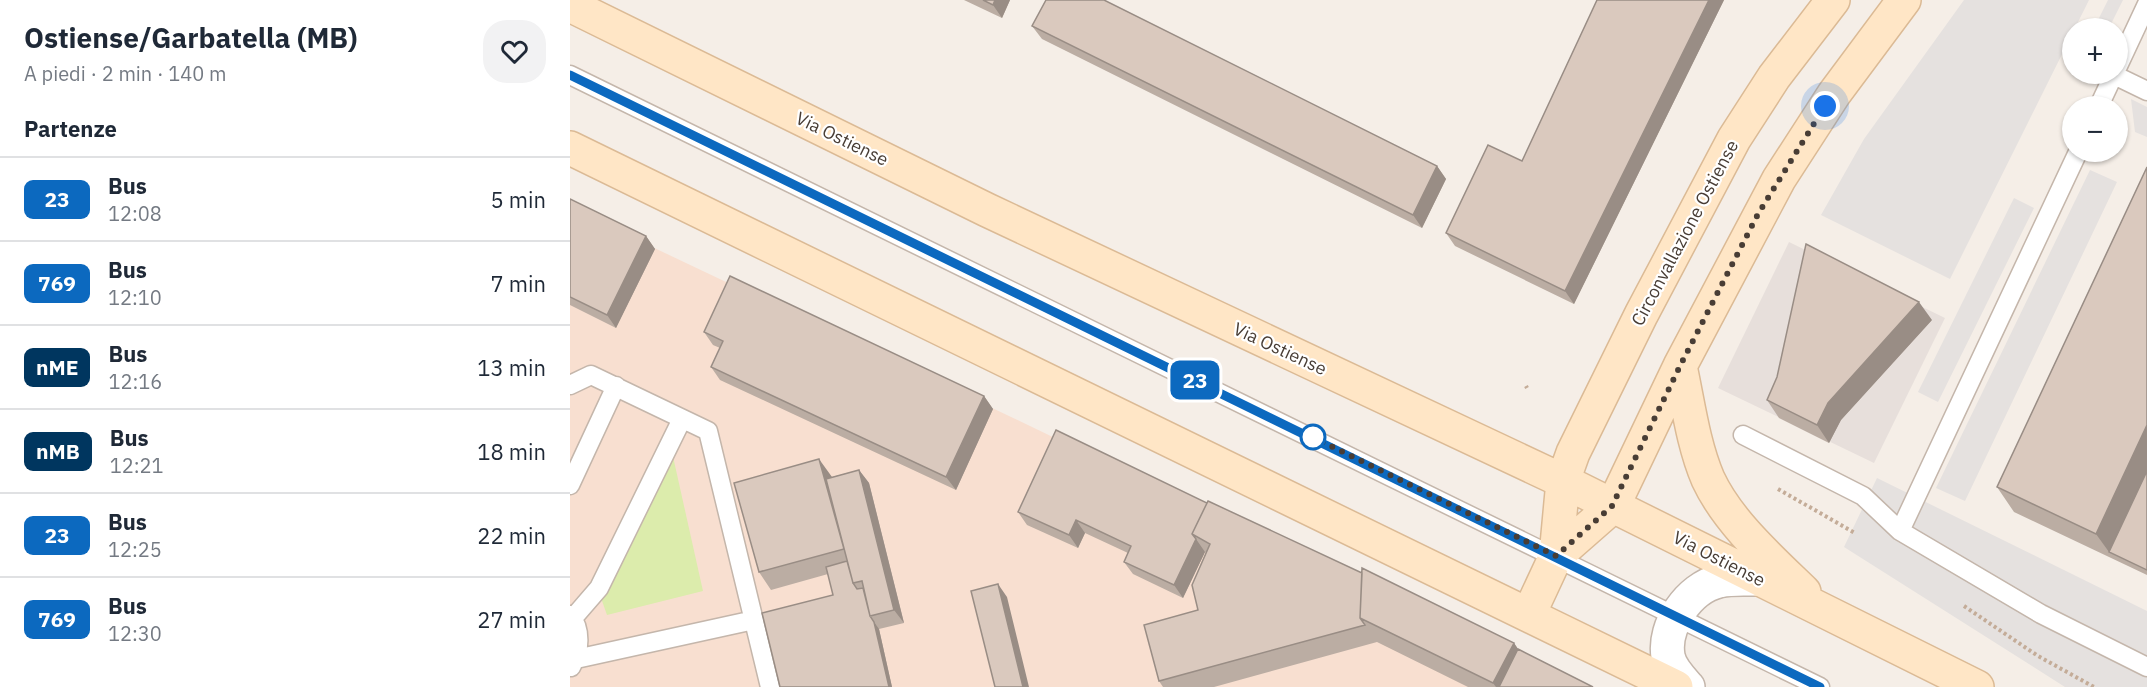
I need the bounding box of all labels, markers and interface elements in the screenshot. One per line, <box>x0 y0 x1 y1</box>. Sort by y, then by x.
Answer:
map controls <box>2062 18 2128 162</box>
button: + <box>2062 18 2128 84</box>
text: Ostiense/Garbatella (MB) <box>24 19 357 56</box>
button: heart <box>483 20 546 83</box>
text: A piedi · 2 min · 140 m <box>24 60 226 87</box>
your location <box>1810 91 1840 121</box>
button: − <box>2062 96 2128 162</box>
street label: Via Ostiense <box>792 106 892 171</box>
text: Partenze <box>24 114 117 143</box>
street label: Circonvallazione Ostiense <box>1626 136 1743 330</box>
text: Bus <box>108 171 147 200</box>
text: 23 <box>44 185 70 213</box>
text: 5 min <box>490 185 546 214</box>
text: 12:08 <box>108 200 162 227</box>
text: Bus <box>108 255 147 284</box>
text: 769 <box>38 269 76 297</box>
text: 7 min <box>490 269 546 298</box>
text: 12:10 <box>108 284 162 311</box>
street label: Via Ostiense <box>1230 317 1331 380</box>
text: Bus <box>108 339 147 368</box>
text: nME <box>36 353 78 381</box>
text: 13 min <box>477 353 546 382</box>
line badge: 23 <box>1168 360 1222 400</box>
text: 23 <box>1182 366 1208 394</box>
text: 12:16 <box>108 368 162 395</box>
text: Bus <box>110 423 149 452</box>
unlabelled marker <box>1300 424 1326 450</box>
text: nMB <box>36 437 80 465</box>
text: 18 min <box>477 437 546 466</box>
text: 12:21 <box>110 452 164 479</box>
text: Bus <box>108 507 147 536</box>
text: 23 <box>44 521 70 549</box>
text: 22 min <box>477 521 546 550</box>
street label: Via Ostiense <box>1669 526 1769 592</box>
text: 12:25 <box>108 536 162 563</box>
text: Bus <box>108 591 147 620</box>
text: 769 <box>38 605 76 633</box>
text: 27 min <box>477 605 546 634</box>
text: 12:30 <box>108 620 162 647</box>

